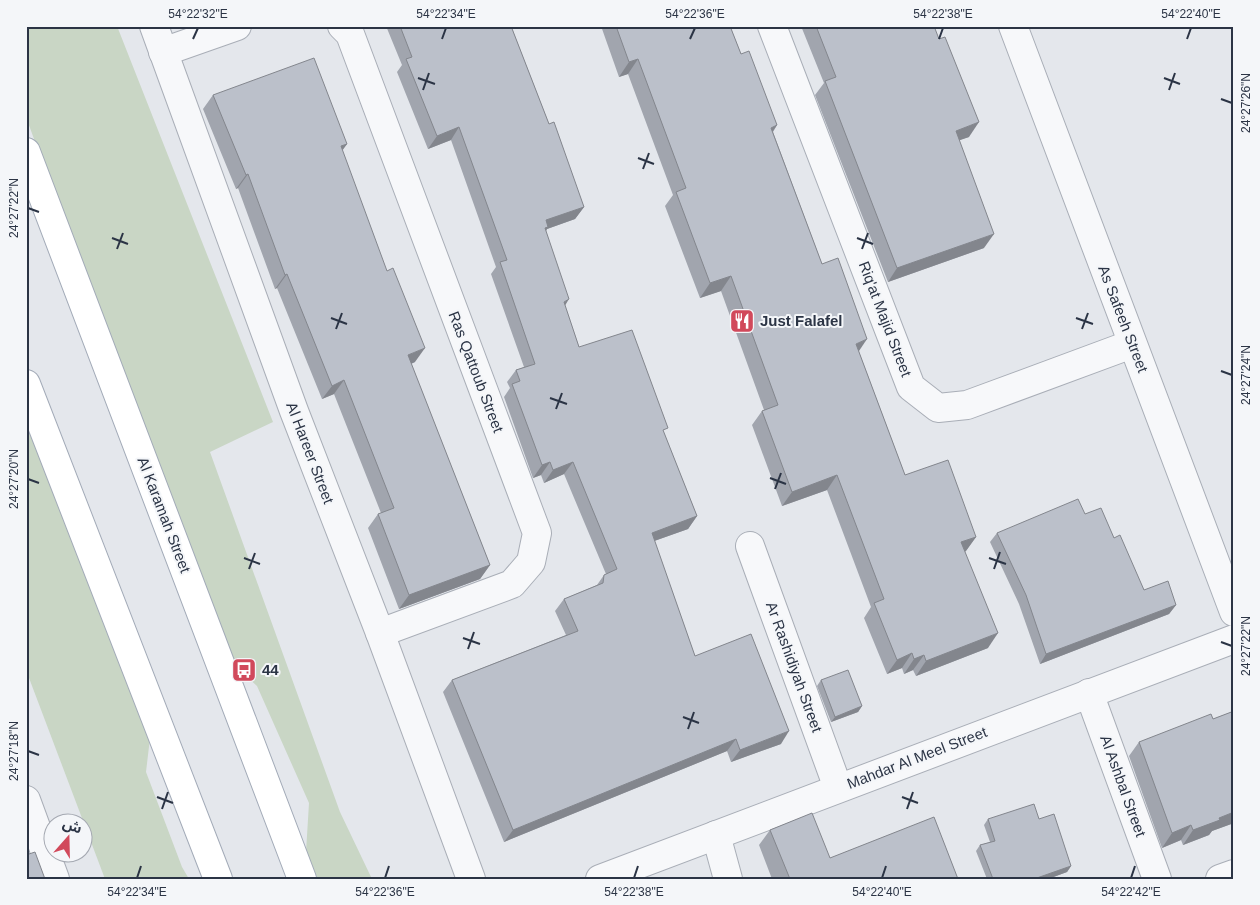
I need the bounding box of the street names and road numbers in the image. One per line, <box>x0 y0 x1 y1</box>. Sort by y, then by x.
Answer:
street label: Riq'at Majid Street <box>856 259 916 380</box>
street label: As Safeeh Street <box>1095 263 1152 376</box>
street label: Ras Qattoub Street <box>446 309 508 436</box>
street label: Al Hareer Street <box>283 400 338 507</box>
street label: Al Karamah Street <box>135 455 195 576</box>
street label: Ar Rashidiyah Street <box>763 599 826 735</box>
street label: Mahdar Al Meel Street <box>845 723 990 792</box>
street label: Al Ashbal Street <box>1097 733 1150 840</box>

